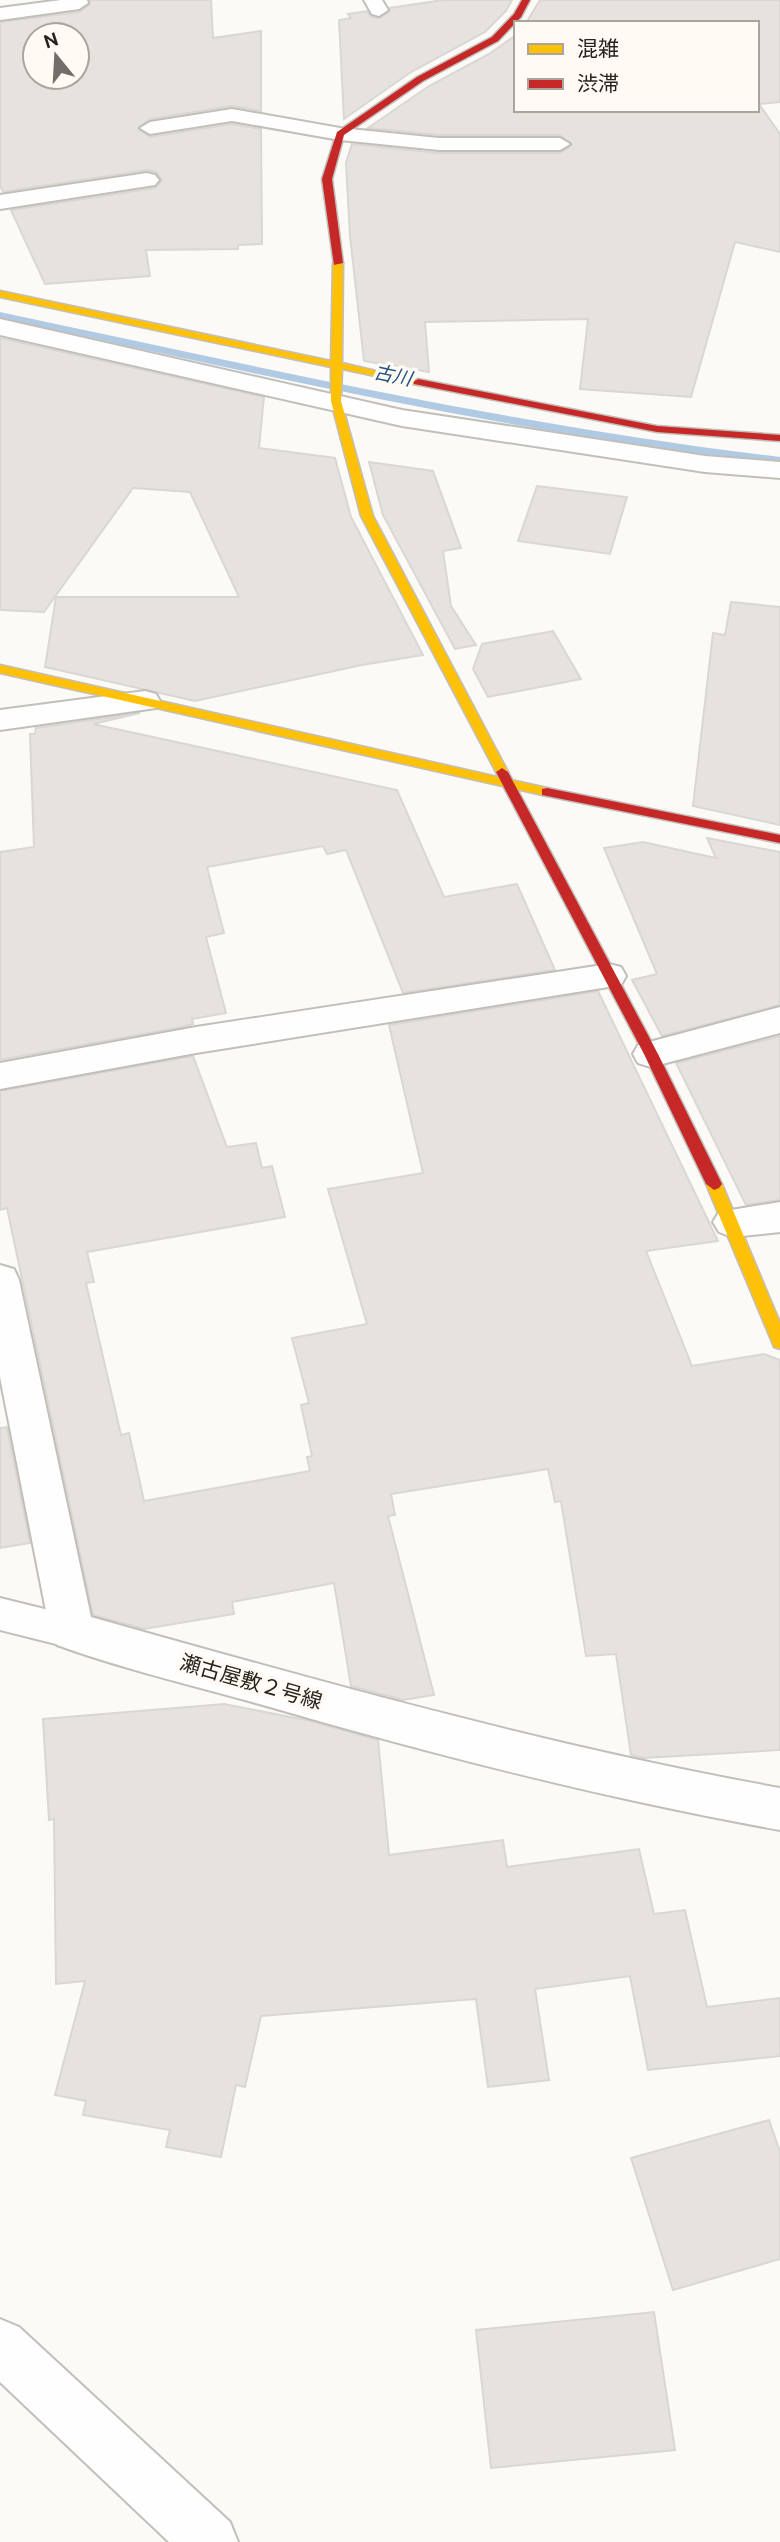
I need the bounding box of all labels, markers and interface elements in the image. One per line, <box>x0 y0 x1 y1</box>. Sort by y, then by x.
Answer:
north arrow <box>21 21 91 91</box>
legend <box>514 21 759 112</box>
text: N <box>41 27 61 52</box>
text: 混雑 <box>577 36 619 60</box>
text: 渋滞 <box>577 71 619 95</box>
water label: 古川 <box>372 360 416 390</box>
street label: 瀬古屋敷２号線 <box>177 1649 325 1713</box>

